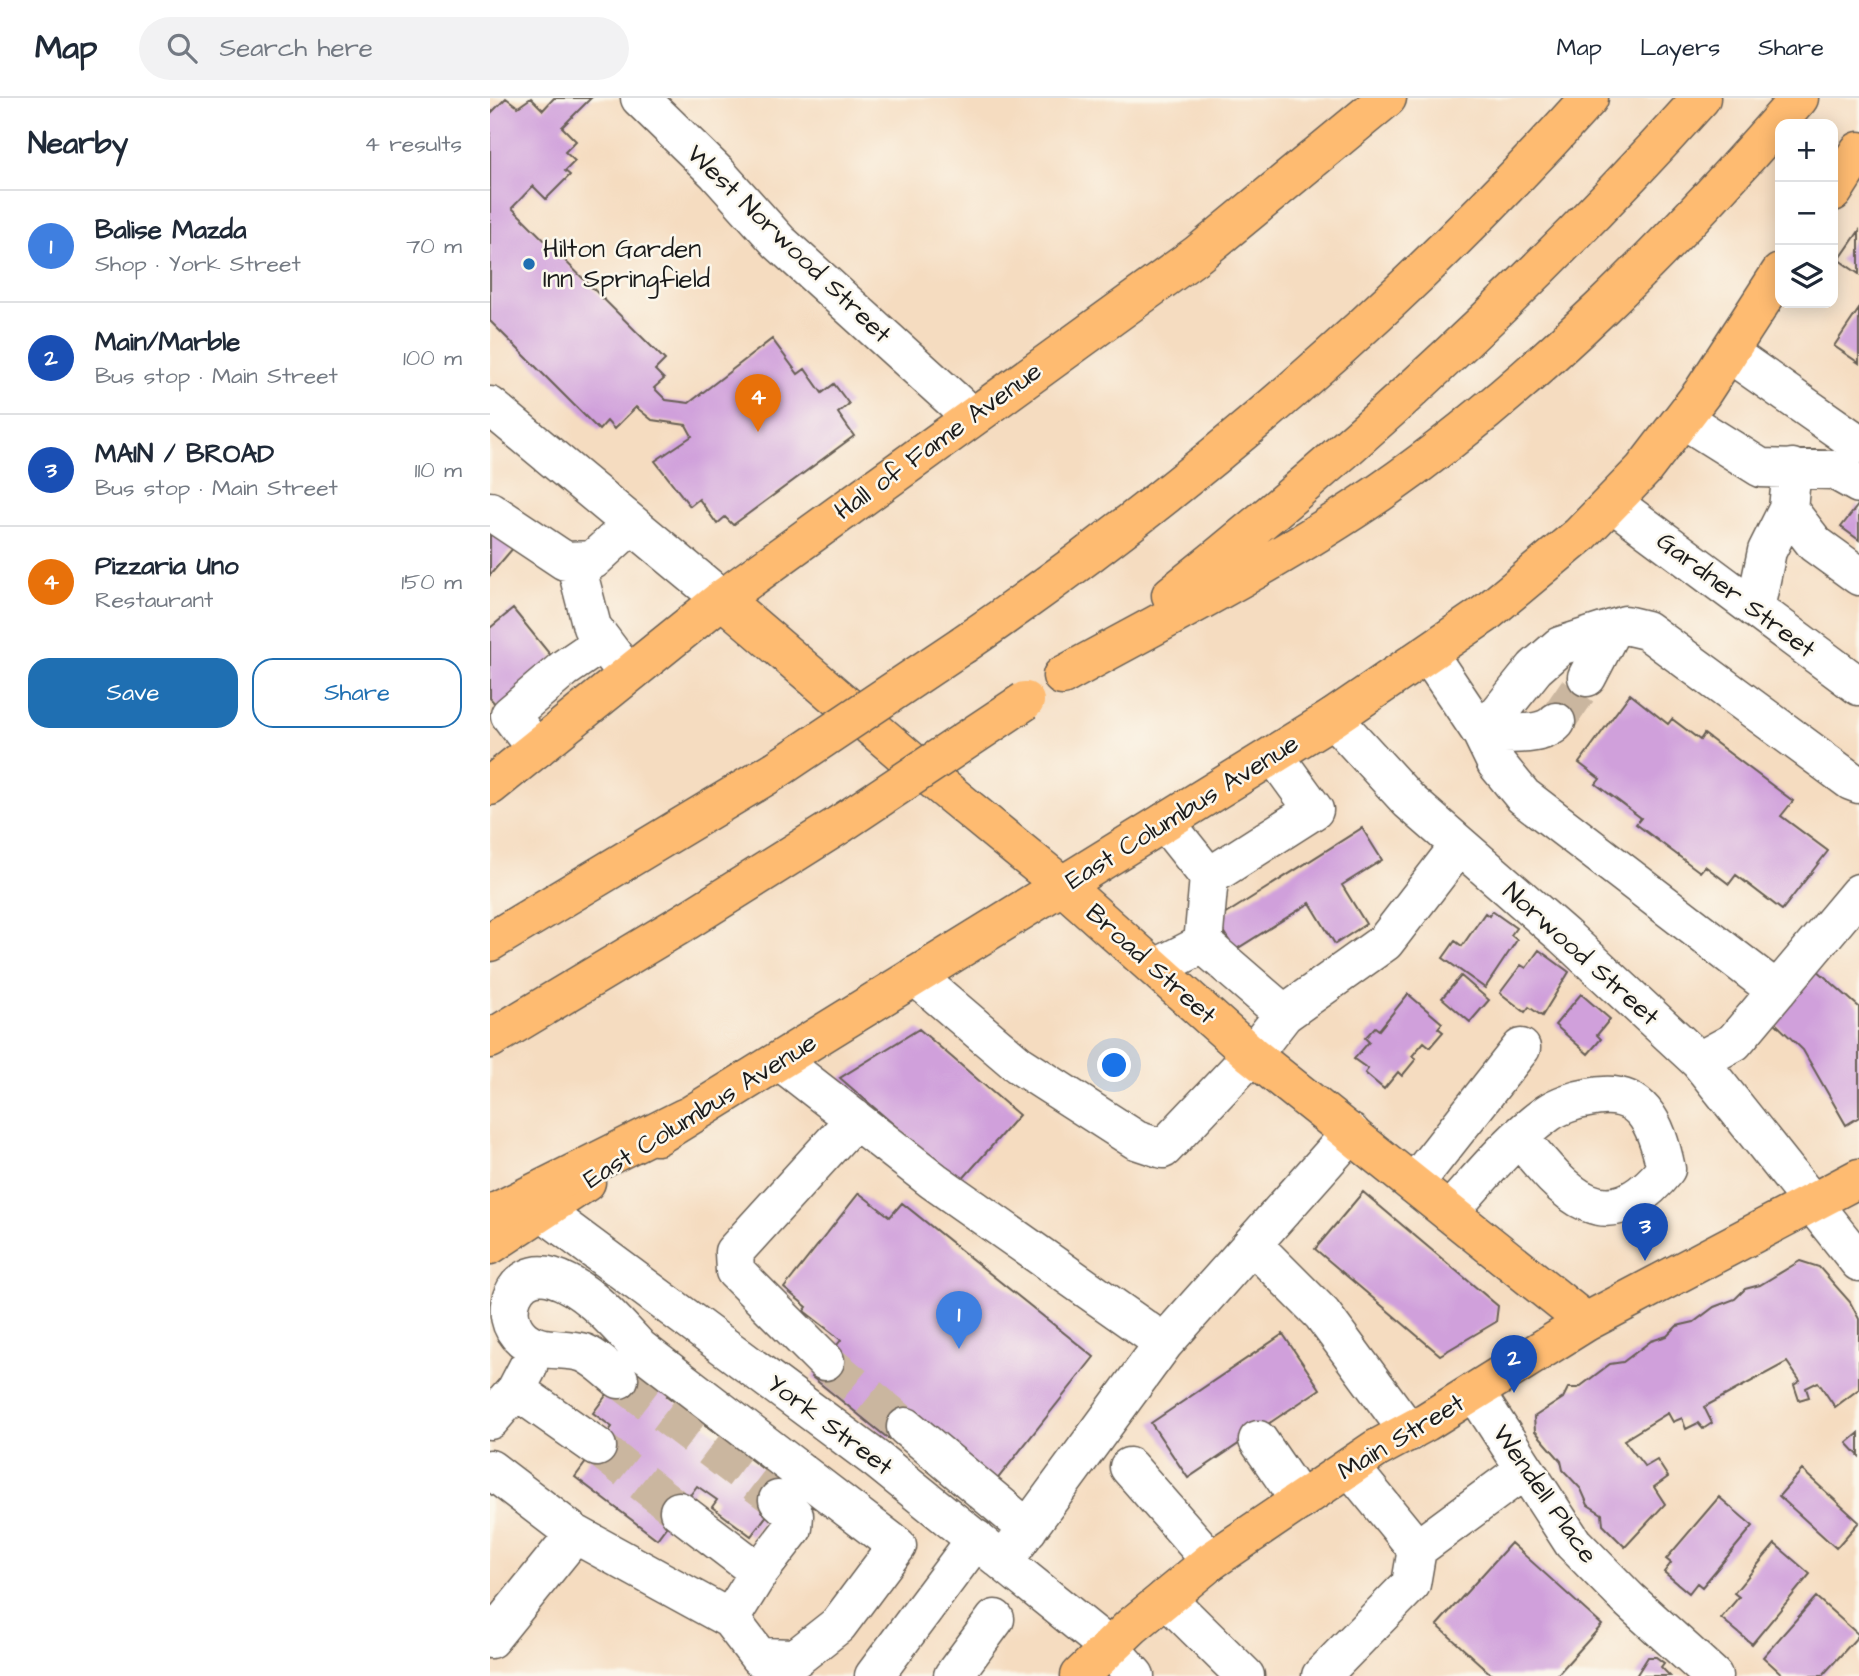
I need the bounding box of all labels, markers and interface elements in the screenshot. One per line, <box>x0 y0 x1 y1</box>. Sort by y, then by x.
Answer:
search box <box>139 17 629 80</box>
text: Map <box>35 25 97 71</box>
icon: search <box>163 29 201 67</box>
text: Search here <box>219 30 373 66</box>
text: Map <box>1557 31 1602 65</box>
text: Layers <box>1640 31 1720 65</box>
text: Share <box>1758 31 1824 65</box>
map controls <box>1775 119 1838 308</box>
button: + <box>1775 119 1838 182</box>
text: Nearby <box>28 123 128 165</box>
text: 4 results <box>364 128 462 160</box>
street label: West Norwood Street <box>679 137 900 352</box>
button: − <box>1775 182 1838 245</box>
text: Balise Mazda <box>95 212 246 248</box>
text: 1 <box>50 230 52 262</box>
text: 70 m <box>406 230 462 262</box>
place label: Hilton Garden Inn Springfield <box>543 231 710 299</box>
button: layers <box>1775 245 1838 308</box>
text: Shop · York Street <box>95 248 301 280</box>
marker: Hilton Garden Inn Springfield <box>521 256 537 272</box>
text: Main/Marble <box>95 324 240 360</box>
text: 2 <box>44 342 58 374</box>
text: 100 m <box>403 342 462 374</box>
street label: Hall of Fame Avenue <box>827 353 1049 529</box>
text: Bus stop · Main Street <box>95 360 338 392</box>
pin: 4 <box>735 374 781 432</box>
text: MAIN / BROAD <box>95 436 274 472</box>
text: 3 <box>45 454 57 486</box>
text: 110 m <box>414 454 462 486</box>
text: Bus stop · Main Street <box>95 472 338 504</box>
street label: Gardner Street <box>1649 523 1823 667</box>
text: Pizzaria Uno <box>95 548 239 584</box>
text: 4 <box>43 566 59 598</box>
text: 150 m <box>401 566 462 598</box>
text: Restaurant <box>95 584 213 616</box>
button: Save <box>28 658 238 728</box>
button: Share <box>252 658 462 728</box>
street label: East Columbus Avenue <box>1058 725 1306 899</box>
street label: Norwood Street <box>1495 874 1668 1034</box>
street label: Broad Street <box>1078 896 1225 1033</box>
street label: East Columbus Avenue <box>576 1024 824 1198</box>
your location <box>1097 1048 1131 1082</box>
pin: 3 <box>1622 1203 1668 1261</box>
pin: 1 <box>936 1291 982 1349</box>
pin: 2 <box>1491 1335 1537 1393</box>
street label: York Street <box>759 1366 901 1485</box>
street label: Main Street <box>1331 1385 1472 1489</box>
street label: Wendell Place <box>1484 1417 1606 1571</box>

